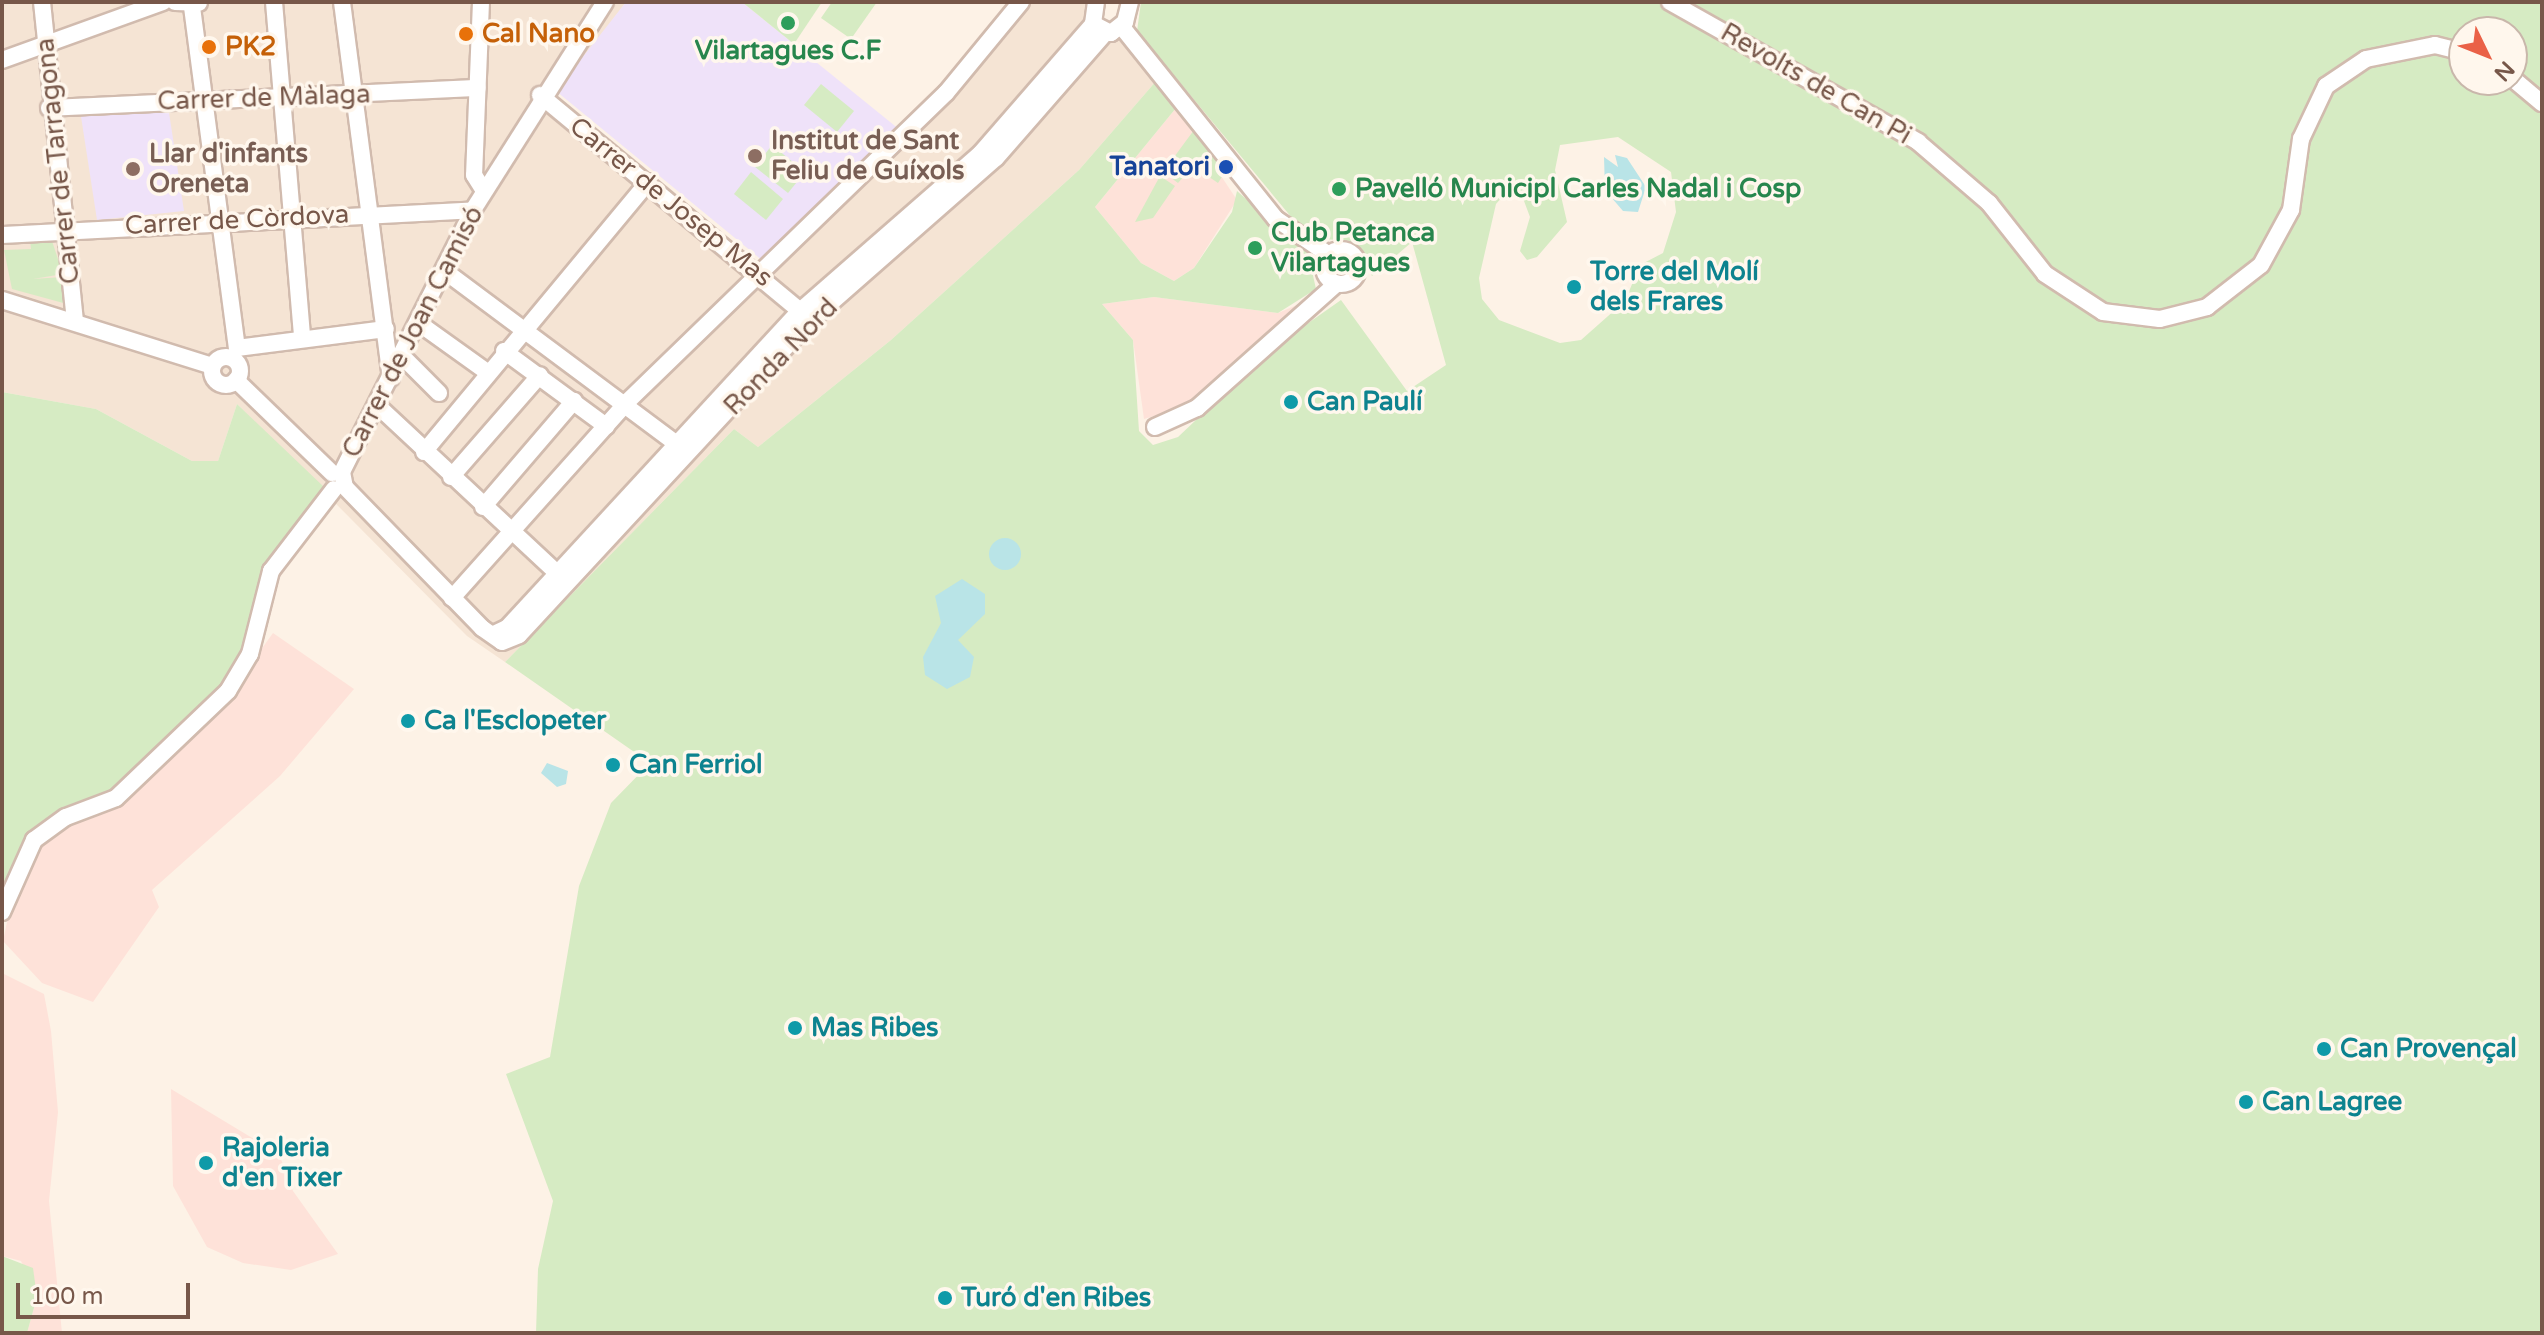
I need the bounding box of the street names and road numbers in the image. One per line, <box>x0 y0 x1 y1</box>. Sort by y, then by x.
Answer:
street label: Revolts de Can Pi <box>1715 17 1917 151</box>
street label: Carrer de Tarragona <box>30 37 86 285</box>
street label: Carrer de Màlaga <box>157 79 371 117</box>
street label: Carrer de Josep Mas <box>563 111 779 293</box>
street label: Carrer de Còrdova <box>124 199 350 241</box>
street label: Carrer de Joan Camisó <box>336 201 490 463</box>
street label: Ronda Nord <box>718 292 844 422</box>

